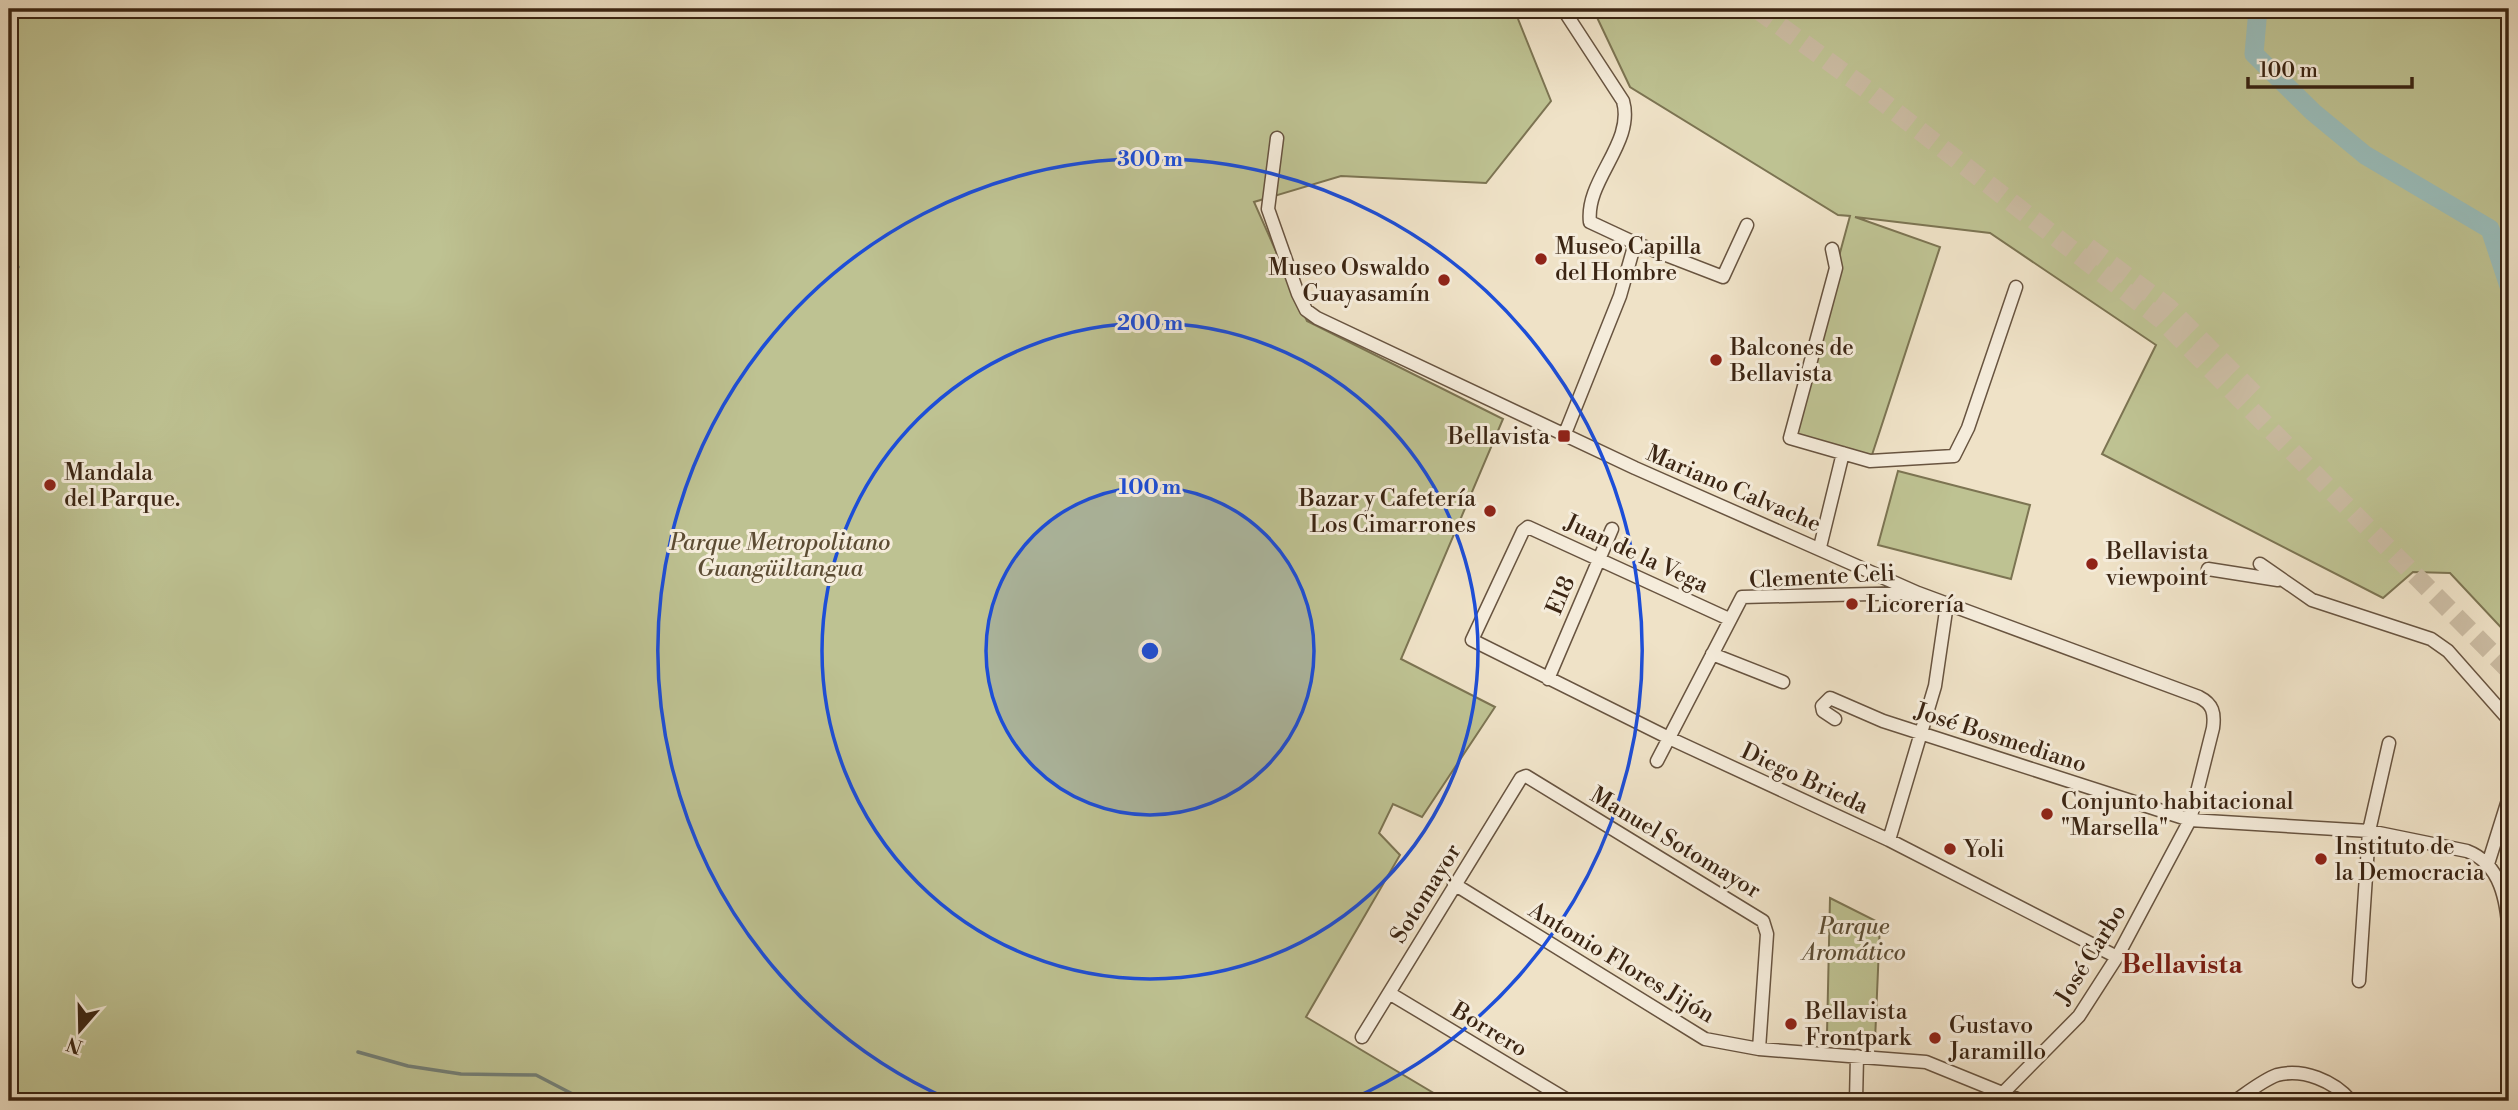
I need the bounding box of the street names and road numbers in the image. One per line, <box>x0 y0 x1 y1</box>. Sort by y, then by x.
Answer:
street label: Mariano Calvache <box>1642 439 1825 538</box>
street label: Juan de la Vega <box>1559 508 1713 600</box>
street label: Clemente Celi <box>1749 559 1896 595</box>
street label: E18 <box>1540 572 1582 619</box>
street label: José Bosmediano <box>1910 697 2090 779</box>
street label: Diego Brieda <box>1737 737 1873 821</box>
street label: Manuel Sotomayor <box>1585 781 1766 905</box>
street label: Sotomayor <box>1384 839 1467 948</box>
street label: Antonio Flores Jijón <box>1522 896 1720 1030</box>
street label: José Carbo <box>2049 899 2133 1010</box>
street label: Borrero <box>1446 996 1532 1063</box>

